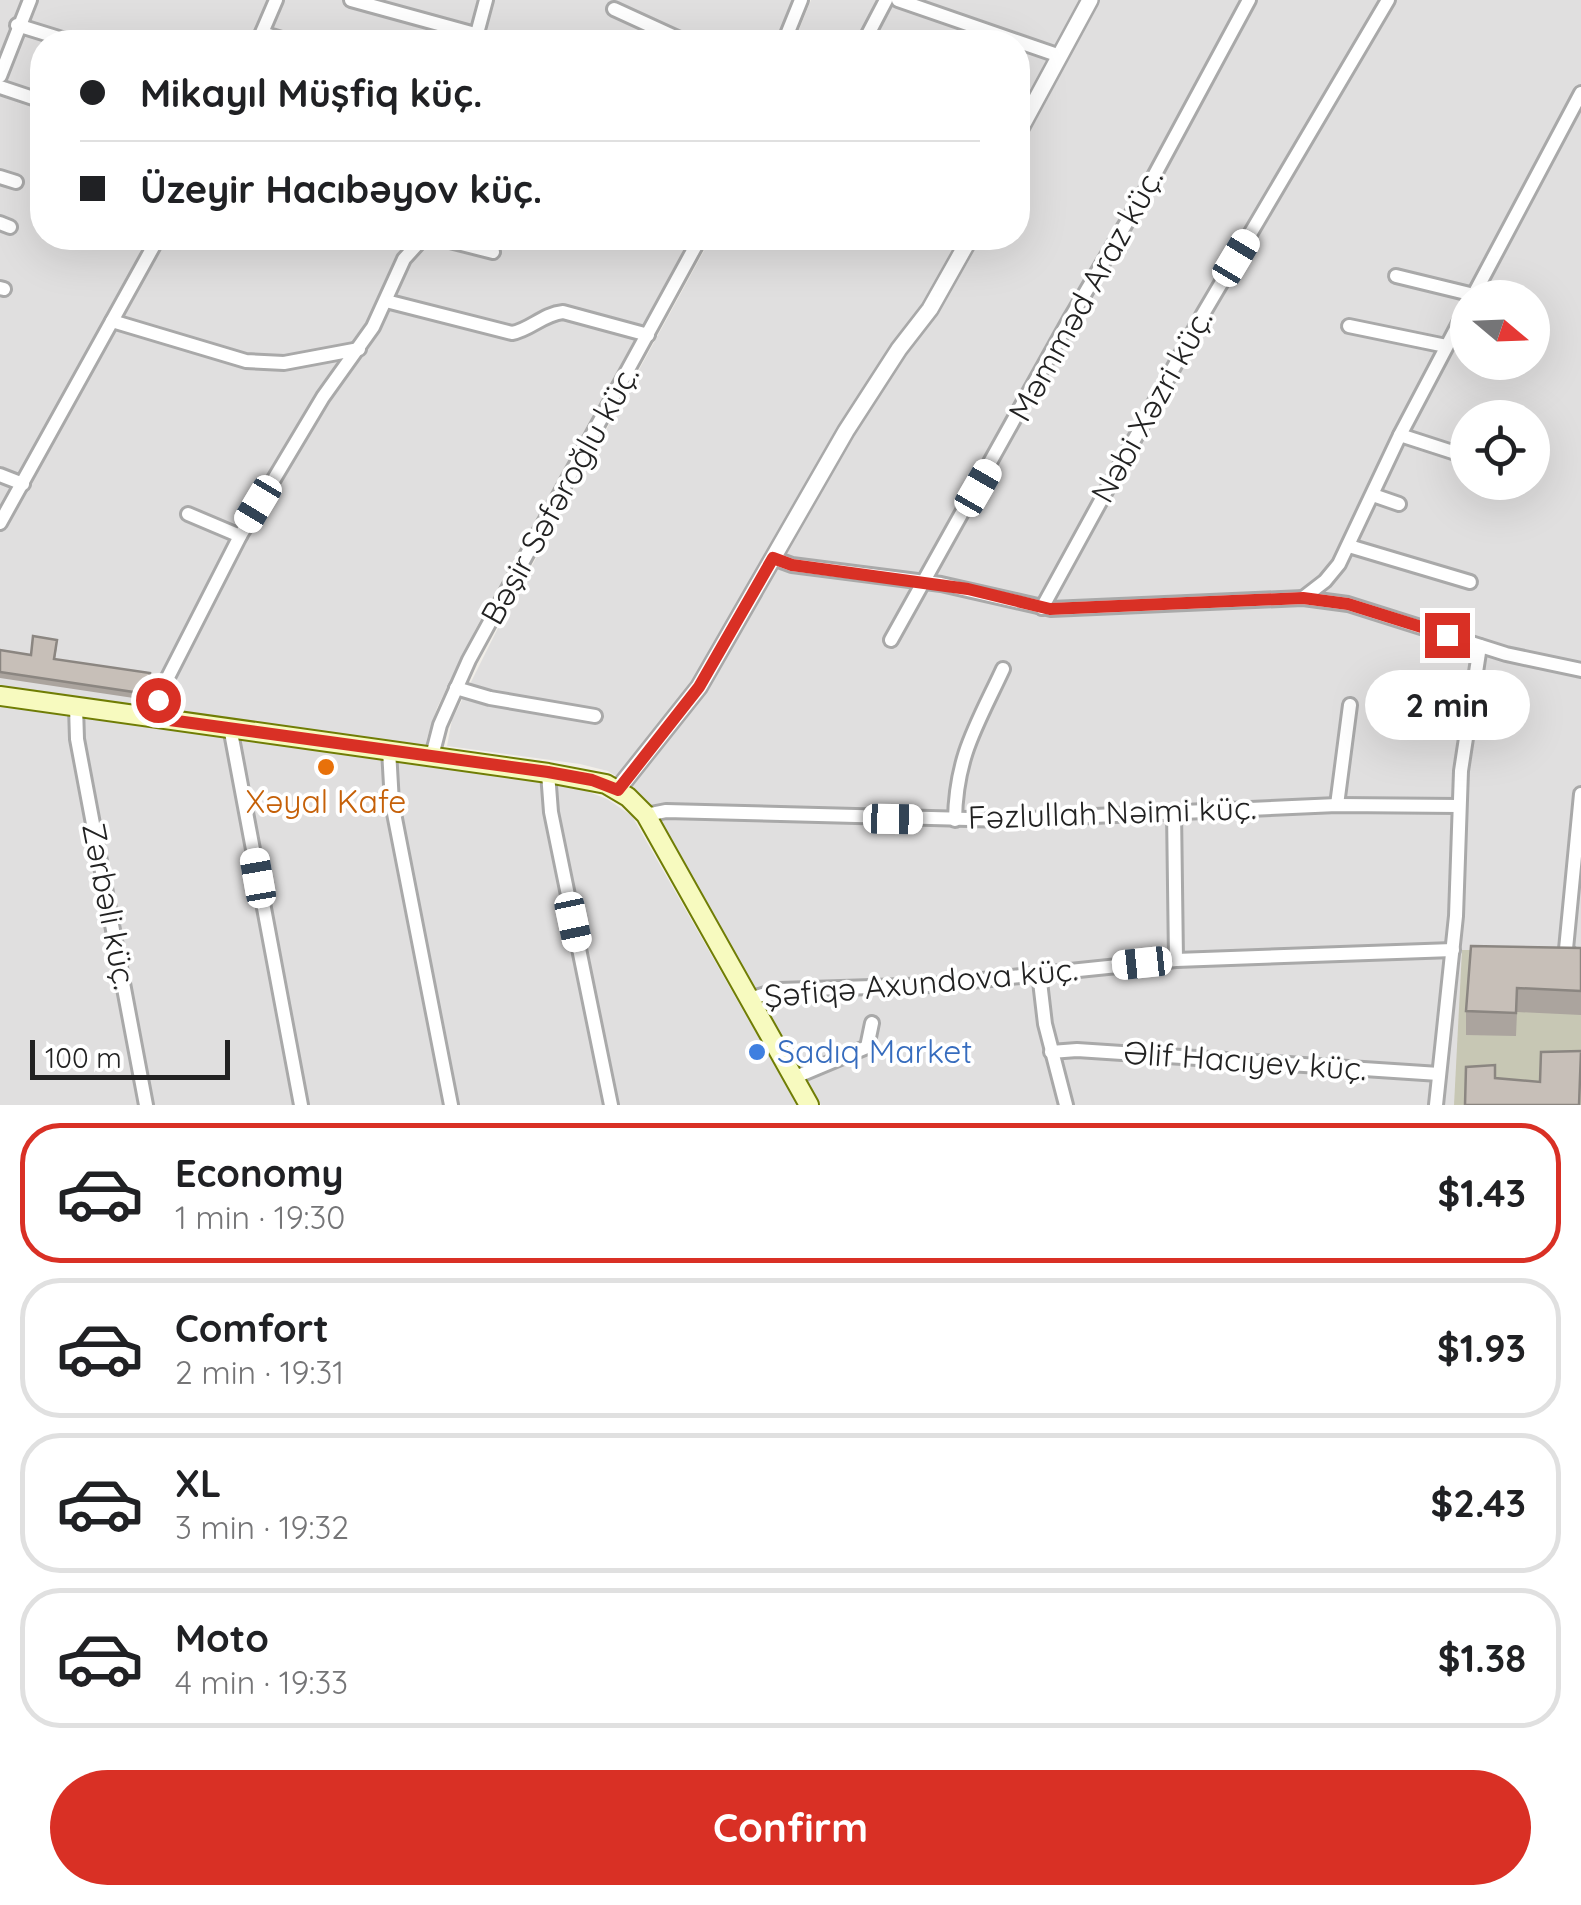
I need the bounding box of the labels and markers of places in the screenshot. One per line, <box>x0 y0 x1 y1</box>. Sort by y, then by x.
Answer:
marker: Xəyal Kafe <box>315 756 337 778</box>
place label: Xəyal Kafe <box>246 781 406 821</box>
place label: Sadıq Market <box>777 1031 972 1071</box>
marker: Sadıq Market <box>746 1041 768 1063</box>

